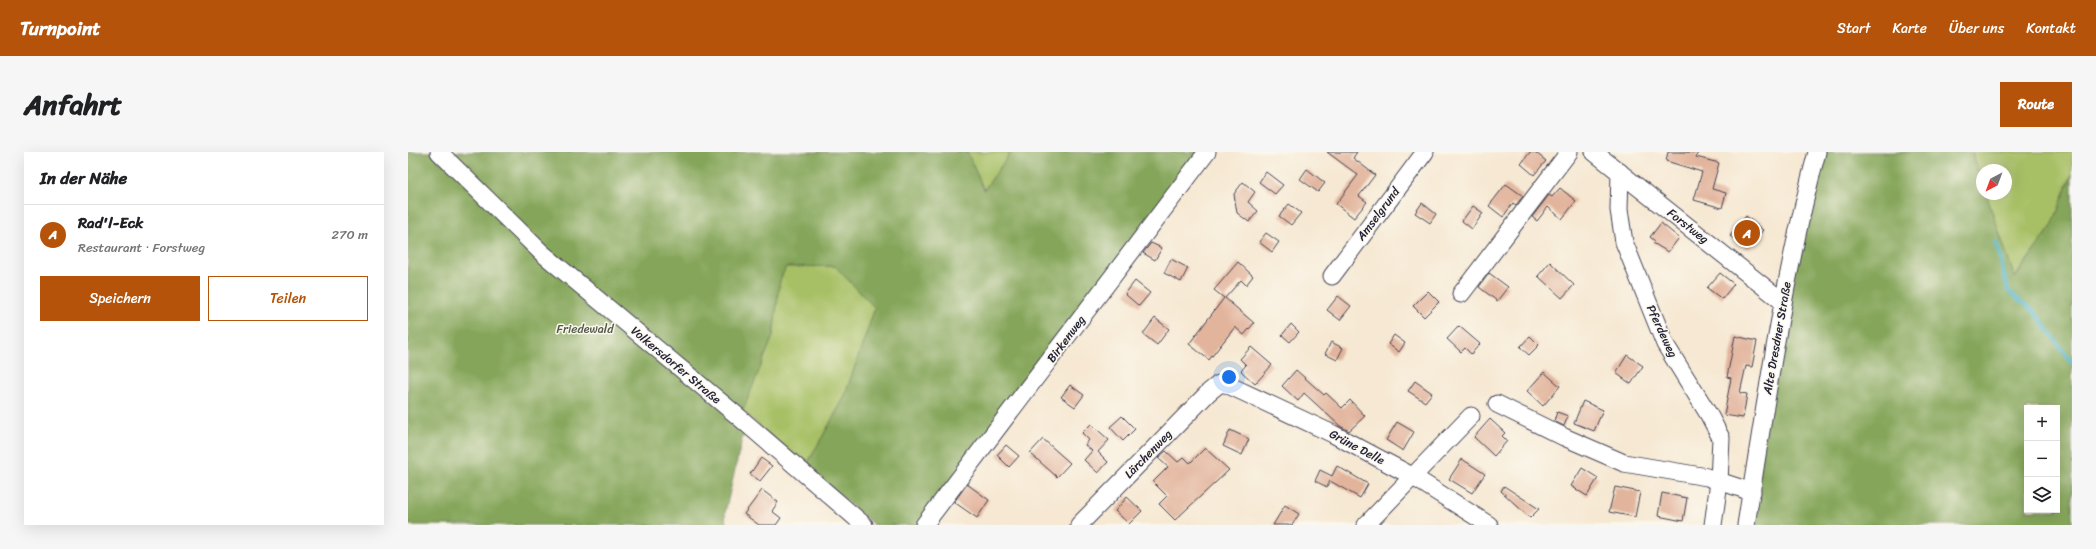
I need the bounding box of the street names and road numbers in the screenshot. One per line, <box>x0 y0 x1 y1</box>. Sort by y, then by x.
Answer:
street label: Amselgrund <box>1350 181 1407 246</box>
street label: Forstweg <box>1662 202 1714 250</box>
street label: Alte Dresdner Straße <box>1756 280 1798 397</box>
street label: Pferdeweg <box>1640 301 1684 361</box>
street label: Birkenweg <box>1041 310 1091 368</box>
street label: Volkersdorfer Straße <box>626 320 726 410</box>
street label: Grüne Delle <box>1325 423 1389 471</box>
street label: Lärchenweg <box>1119 424 1177 484</box>

